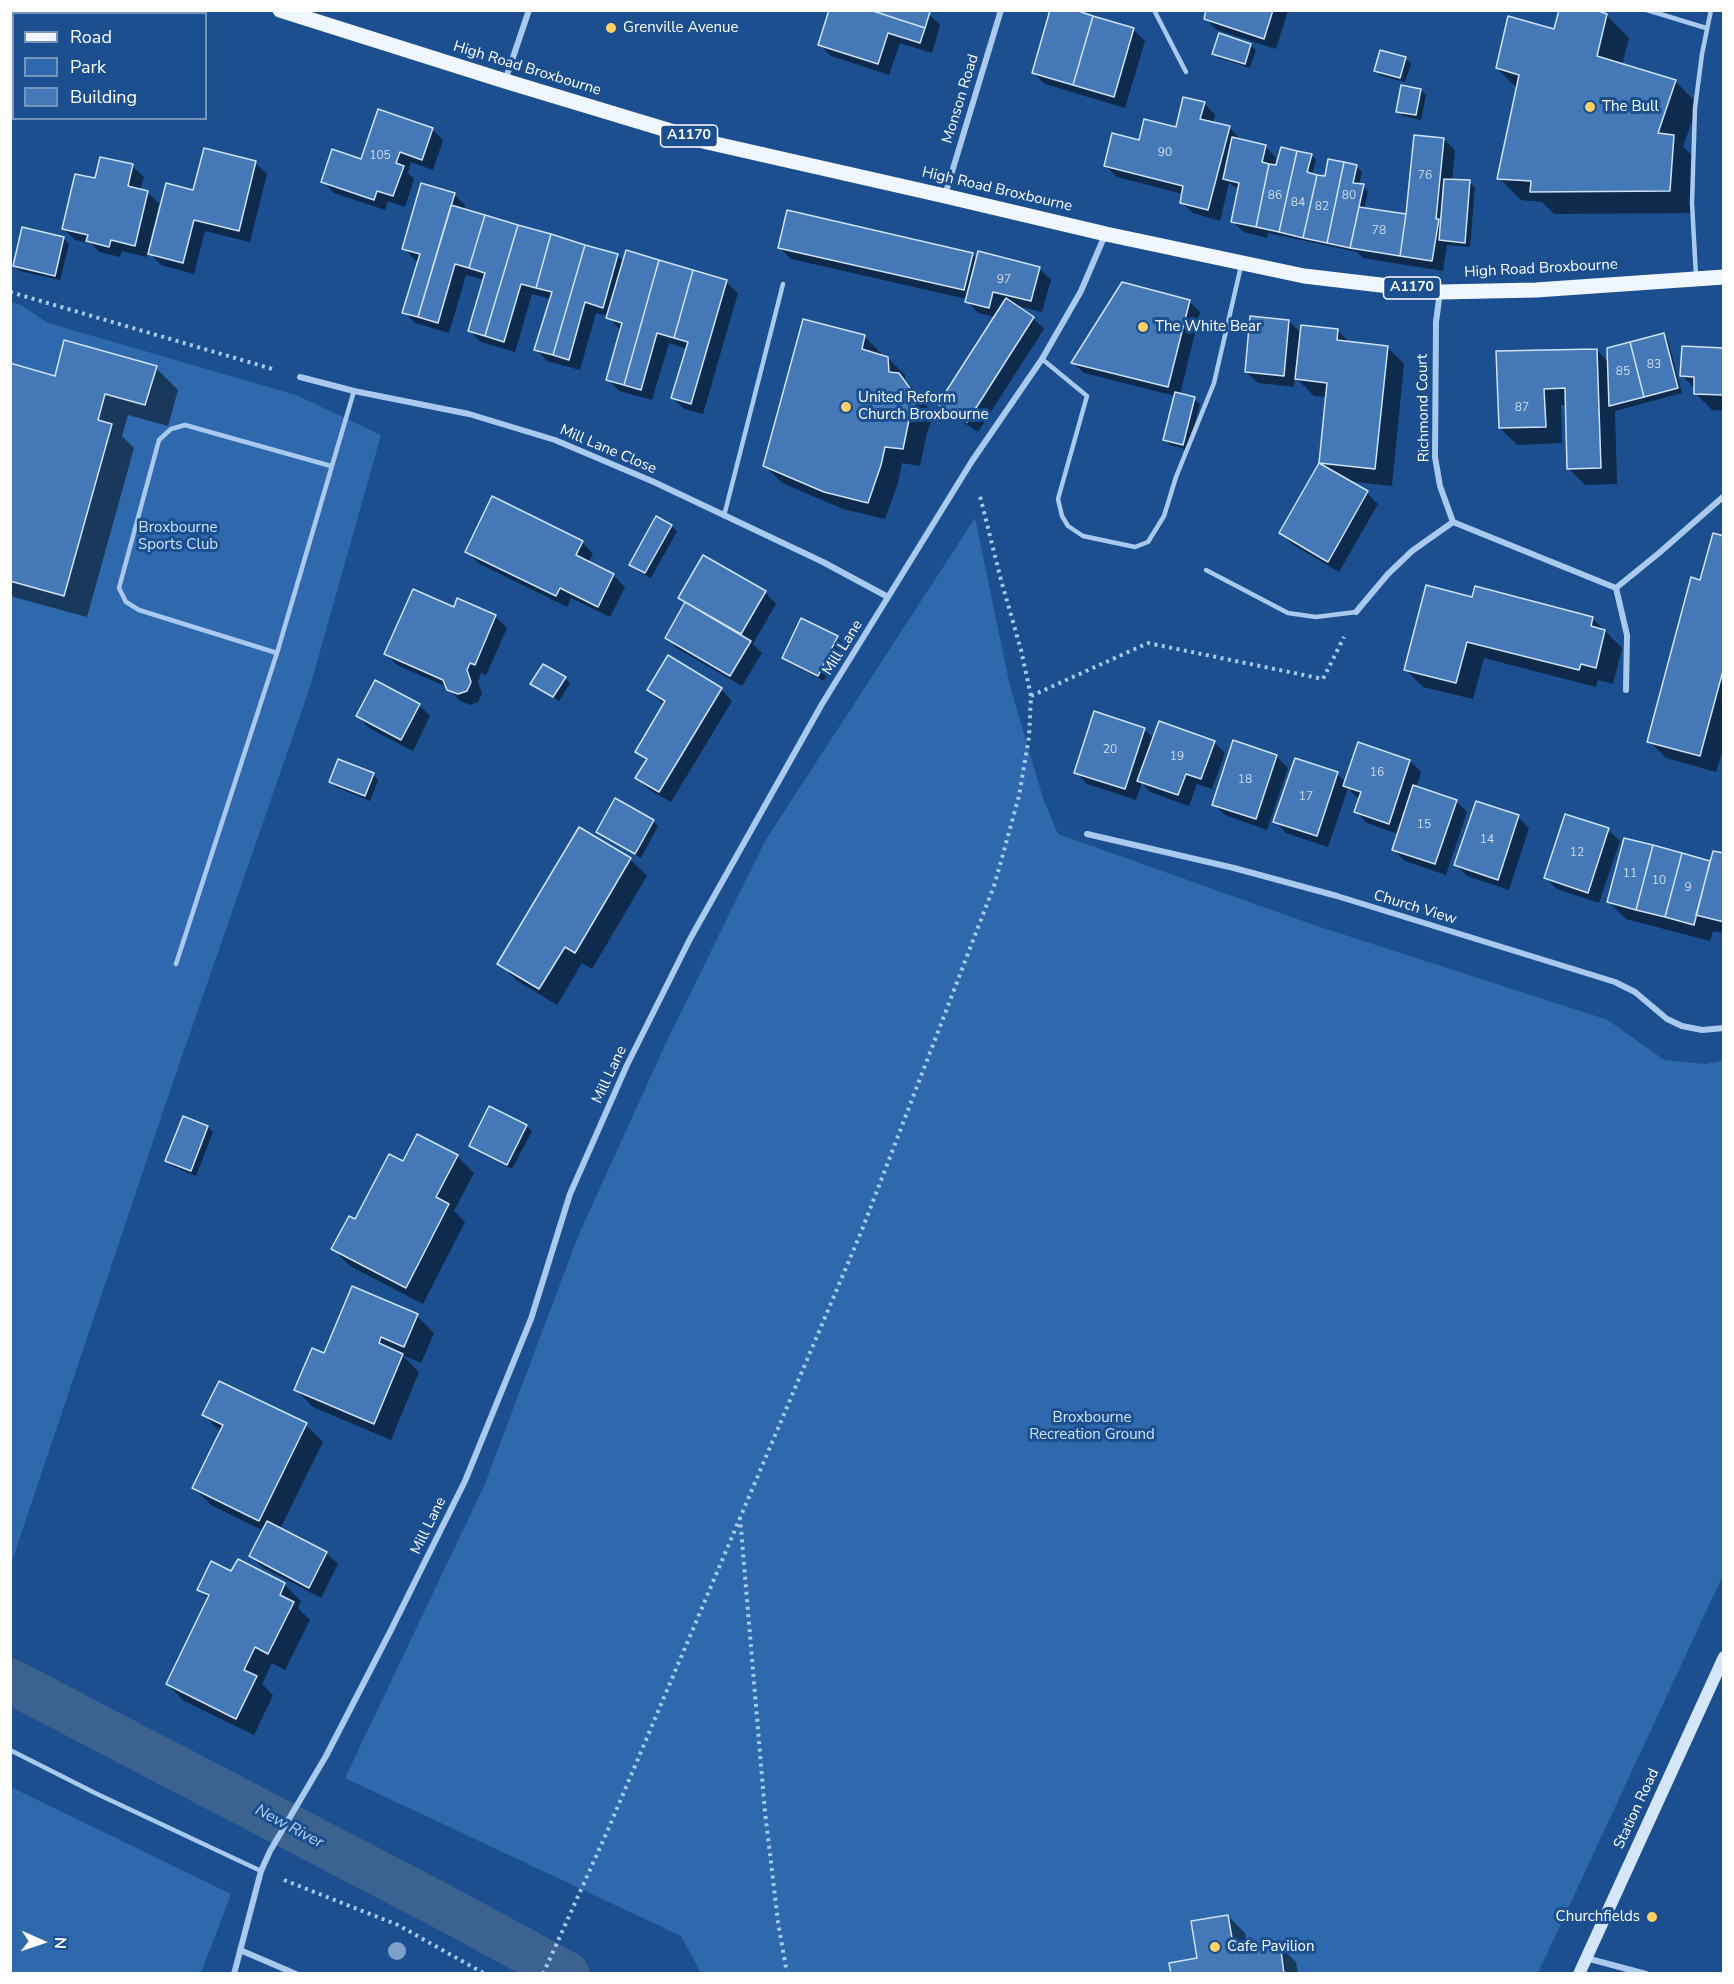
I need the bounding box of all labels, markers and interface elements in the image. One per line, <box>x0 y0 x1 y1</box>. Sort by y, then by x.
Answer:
legend <box>12 12 207 120</box>
place label: Grenville Avenue <box>623 19 738 37</box>
marker: Grenville Avenue <box>604 21 618 35</box>
text: Road <box>70 25 112 49</box>
street label: High Road Broxbourne <box>451 38 603 100</box>
street label: Monson Road <box>939 52 983 146</box>
text: Park <box>70 55 106 79</box>
text: Building <box>70 85 137 109</box>
place label: The Bull <box>1602 98 1659 116</box>
marker: The Bull <box>1583 100 1597 114</box>
road number: A1170 <box>660 125 718 147</box>
house number: 90 <box>1158 146 1172 160</box>
house number: 105 <box>369 149 391 163</box>
street label: High Road Broxbourne <box>920 164 1074 216</box>
house number: 76 <box>1418 169 1432 183</box>
house number: 86 <box>1268 189 1282 203</box>
house number: 80 <box>1342 189 1356 203</box>
house number: 84 <box>1291 196 1305 210</box>
house number: 82 <box>1315 200 1329 214</box>
house number: 78 <box>1372 224 1386 238</box>
street label: High Road Broxbourne <box>1464 256 1618 282</box>
house number: 97 <box>997 273 1011 287</box>
road number: A1170 <box>1384 277 1440 299</box>
place label: The White Bear <box>1155 318 1261 336</box>
marker: The White Bear <box>1136 320 1150 334</box>
street label: Richmond Court <box>1414 354 1434 462</box>
house number: 83 <box>1647 358 1661 372</box>
house number: 85 <box>1616 365 1630 379</box>
place label: United Reform Church Broxbourne <box>858 389 988 424</box>
marker: United Reform Church Broxbourne <box>839 400 853 414</box>
house number: 87 <box>1515 401 1529 415</box>
street label: Mill Lane Close <box>557 421 659 479</box>
park label: Broxbourne Sports Club <box>138 519 218 554</box>
street label: Mill Lane <box>819 617 867 679</box>
house number: 20 <box>1103 743 1117 757</box>
house number: 19 <box>1170 750 1184 764</box>
house number: 16 <box>1370 766 1384 780</box>
house number: 18 <box>1238 773 1252 787</box>
house number: 17 <box>1299 790 1313 804</box>
house number: 15 <box>1417 818 1431 832</box>
house number: 14 <box>1480 833 1494 847</box>
house number: 12 <box>1570 846 1584 860</box>
house number: 11 <box>1623 867 1637 881</box>
house number: 10 <box>1652 874 1666 888</box>
house number: 9 <box>1684 881 1692 895</box>
street label: Church View <box>1371 887 1459 929</box>
street label: Mill Lane <box>589 1043 631 1107</box>
park label: Broxbourne Recreation Ground <box>1029 1409 1155 1444</box>
street label: Mill Lane <box>407 1494 451 1558</box>
street label: Station Road <box>1611 1766 1663 1852</box>
water label: New River <box>252 1801 326 1853</box>
place label: Churchfields <box>1556 1908 1640 1926</box>
marker: Churchfields <box>1645 1910 1659 1924</box>
north arrow <box>12 1912 72 1972</box>
text: N <box>49 1936 71 1949</box>
place label: Cafe Pavilion <box>1227 1938 1314 1956</box>
marker: Cafe Pavilion <box>1208 1940 1222 1954</box>

